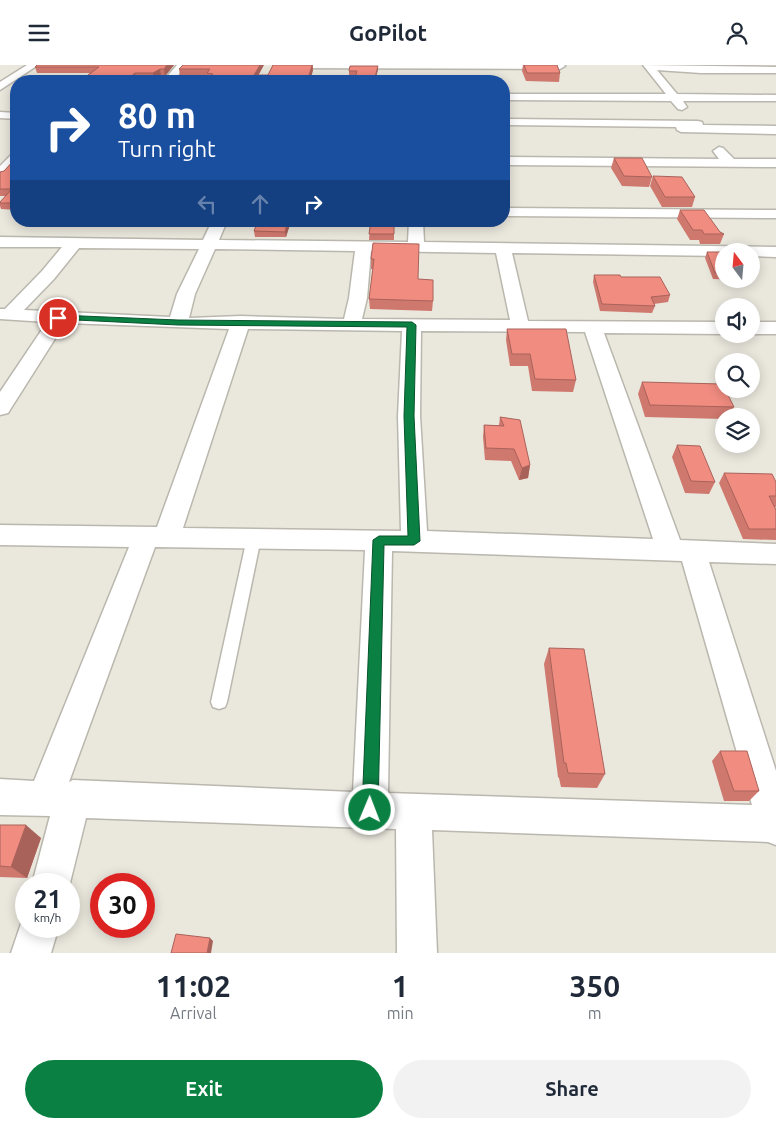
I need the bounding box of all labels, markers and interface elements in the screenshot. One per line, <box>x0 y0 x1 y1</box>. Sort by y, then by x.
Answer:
icon: menu <box>25 19 53 47</box>
icon: person <box>723 19 751 47</box>
text: GoPilot <box>349 20 427 45</box>
icon: right <box>35 95 100 160</box>
text: 80 m <box>118 95 196 135</box>
text: Turn right <box>118 136 216 161</box>
icon: left <box>193 190 221 218</box>
icon: ahead <box>246 190 274 218</box>
icon: right <box>299 190 327 218</box>
north arrow <box>715 243 760 287</box>
map controls <box>715 243 760 453</box>
pin <box>37 297 79 339</box>
button: sound <box>715 298 760 343</box>
icon: arrive <box>44 304 72 332</box>
button: search <box>715 353 760 398</box>
button: layers <box>715 408 760 453</box>
position arrow <box>343 783 395 835</box>
speed limit sign: 30 <box>90 873 155 938</box>
text: 21 <box>33 885 62 913</box>
text: km/h <box>34 911 61 924</box>
text: 11:02 <box>156 969 231 1003</box>
text: 1 <box>392 969 409 1003</box>
text: 350 <box>569 969 620 1003</box>
text: Arrival <box>170 1004 217 1022</box>
text: min <box>387 1004 414 1022</box>
text: m <box>588 1004 602 1022</box>
button: Exit <box>25 1060 383 1118</box>
button: Share <box>393 1060 751 1118</box>

